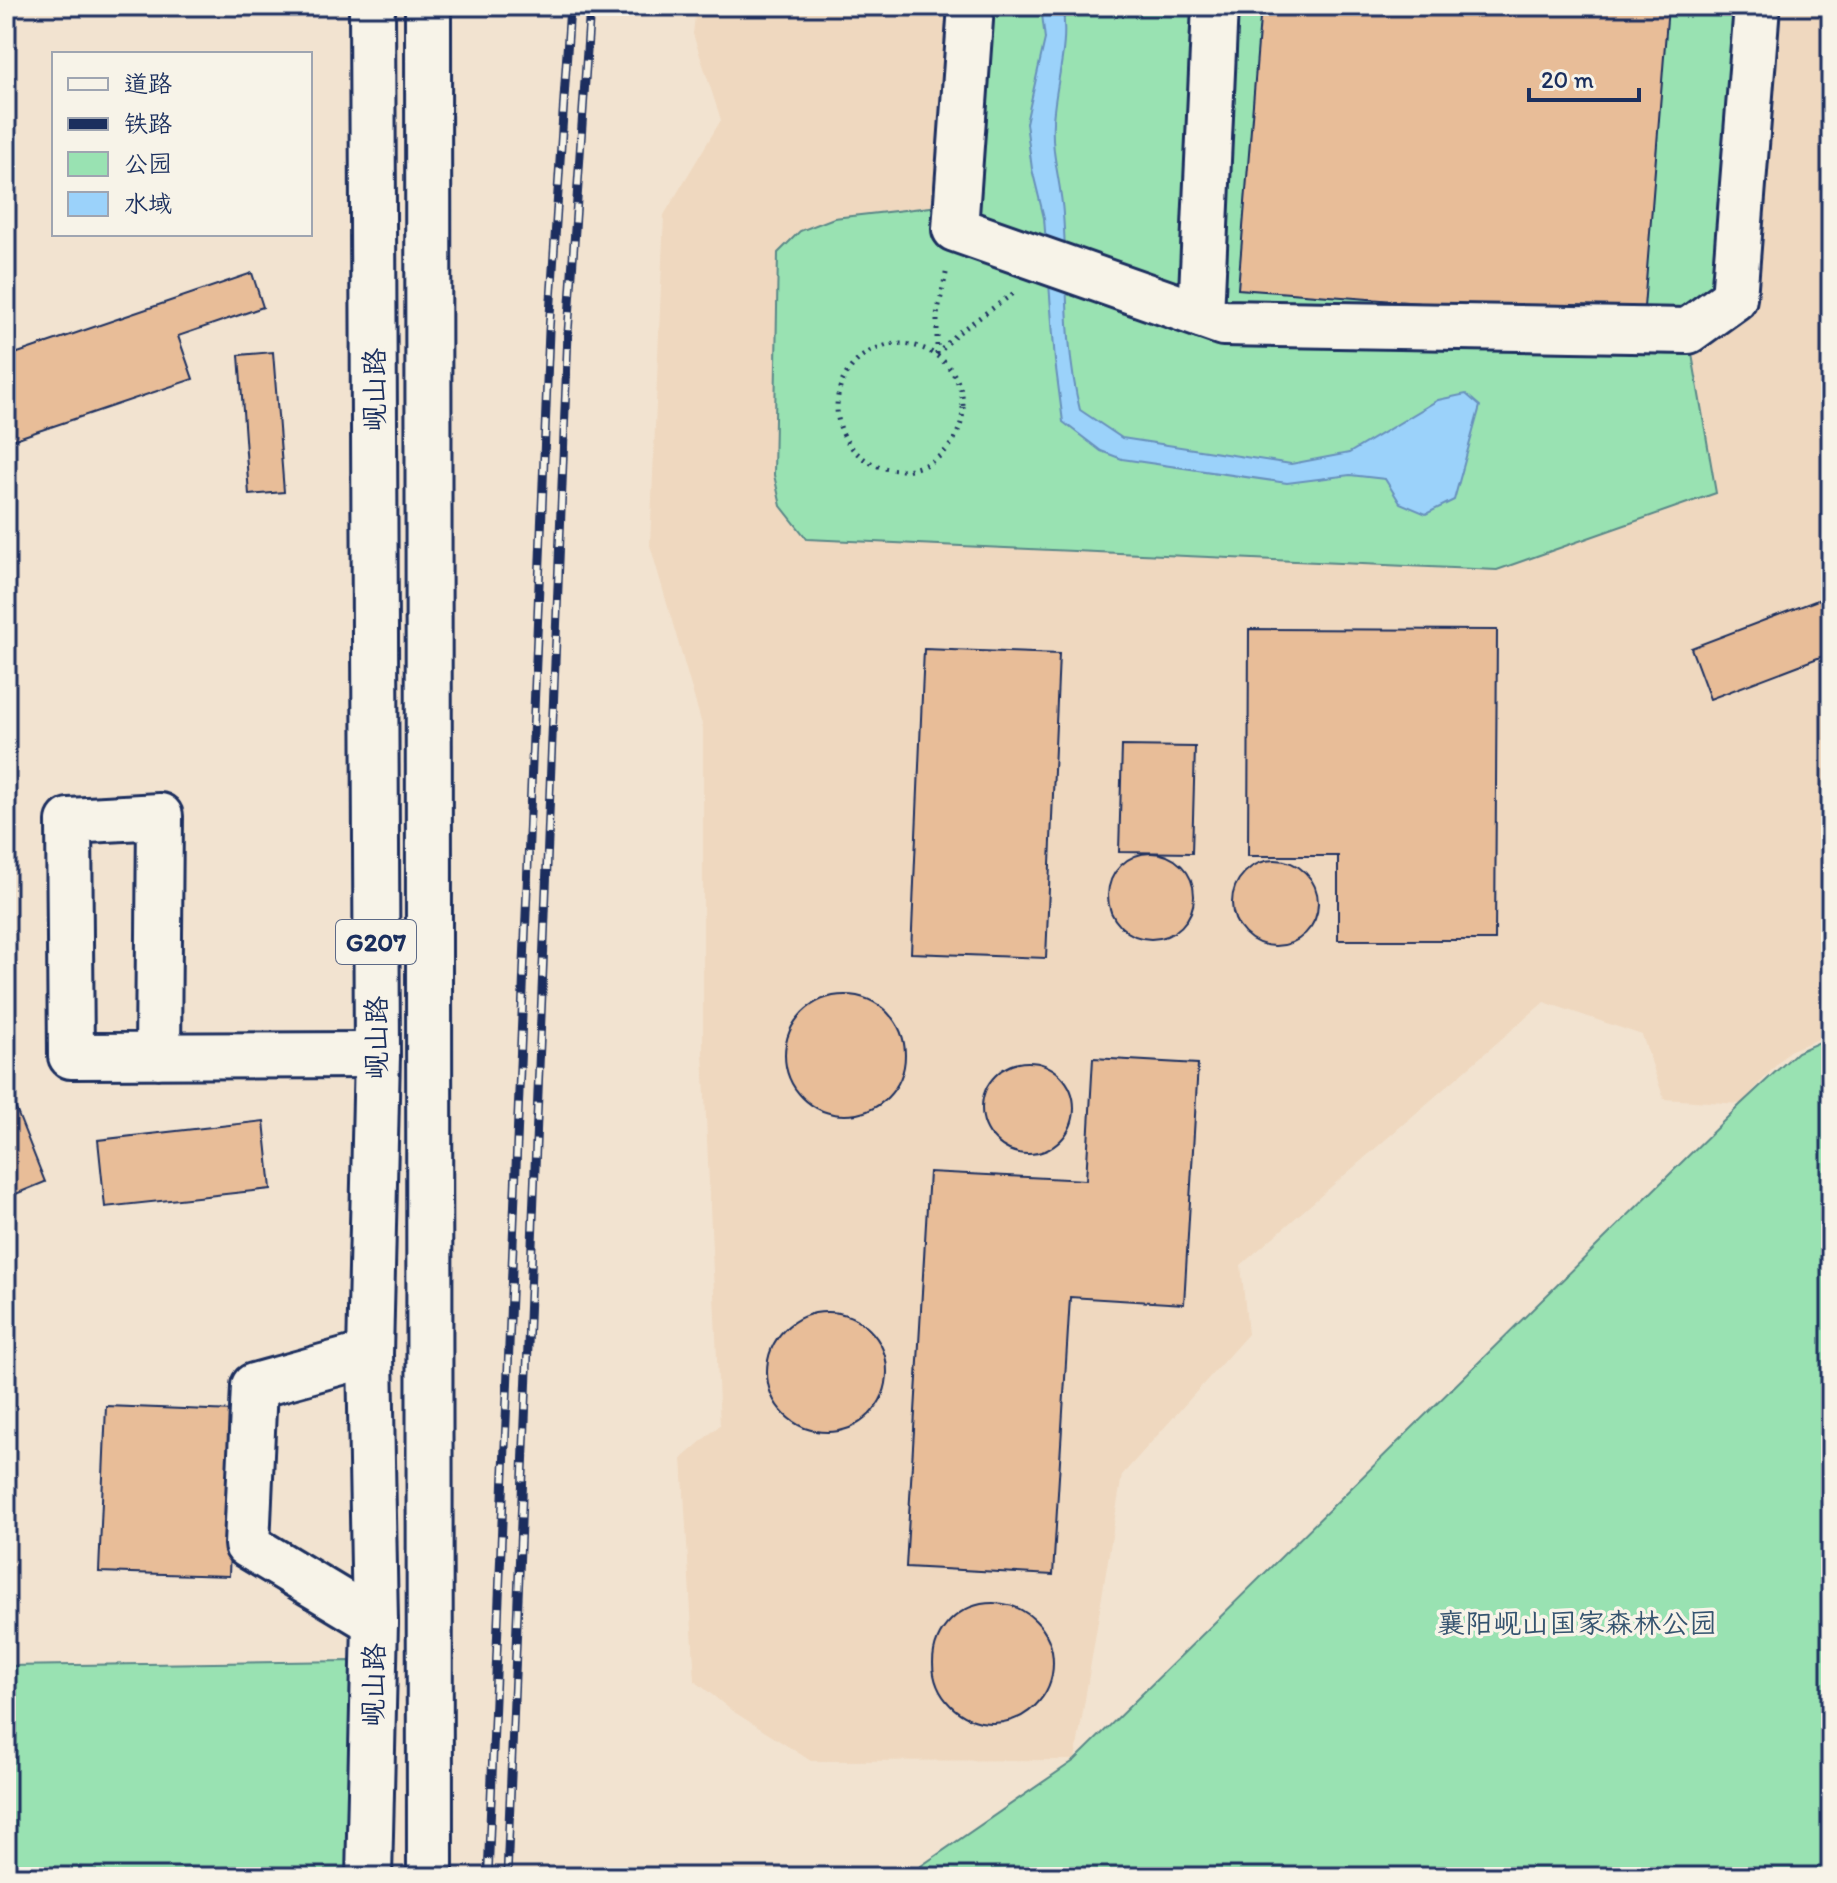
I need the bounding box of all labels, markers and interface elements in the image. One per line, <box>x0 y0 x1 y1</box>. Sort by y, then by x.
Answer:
legend <box>52 52 312 236</box>
scale bar <box>1529 52 1639 102</box>
text: 20 m <box>1541 65 1594 94</box>
text: 道路 <box>124 69 172 98</box>
text: 铁路 <box>124 109 172 138</box>
text: 公园 <box>124 149 172 178</box>
text: 水域 <box>124 189 172 218</box>
street label: 岘山路 <box>357 348 391 432</box>
road number: G207 <box>336 920 416 964</box>
street label: 岘山路 <box>359 996 393 1080</box>
park label: 襄阳岘山国家森林公园 <box>1437 1606 1717 1640</box>
street label: 岘山路 <box>355 1643 391 1727</box>

